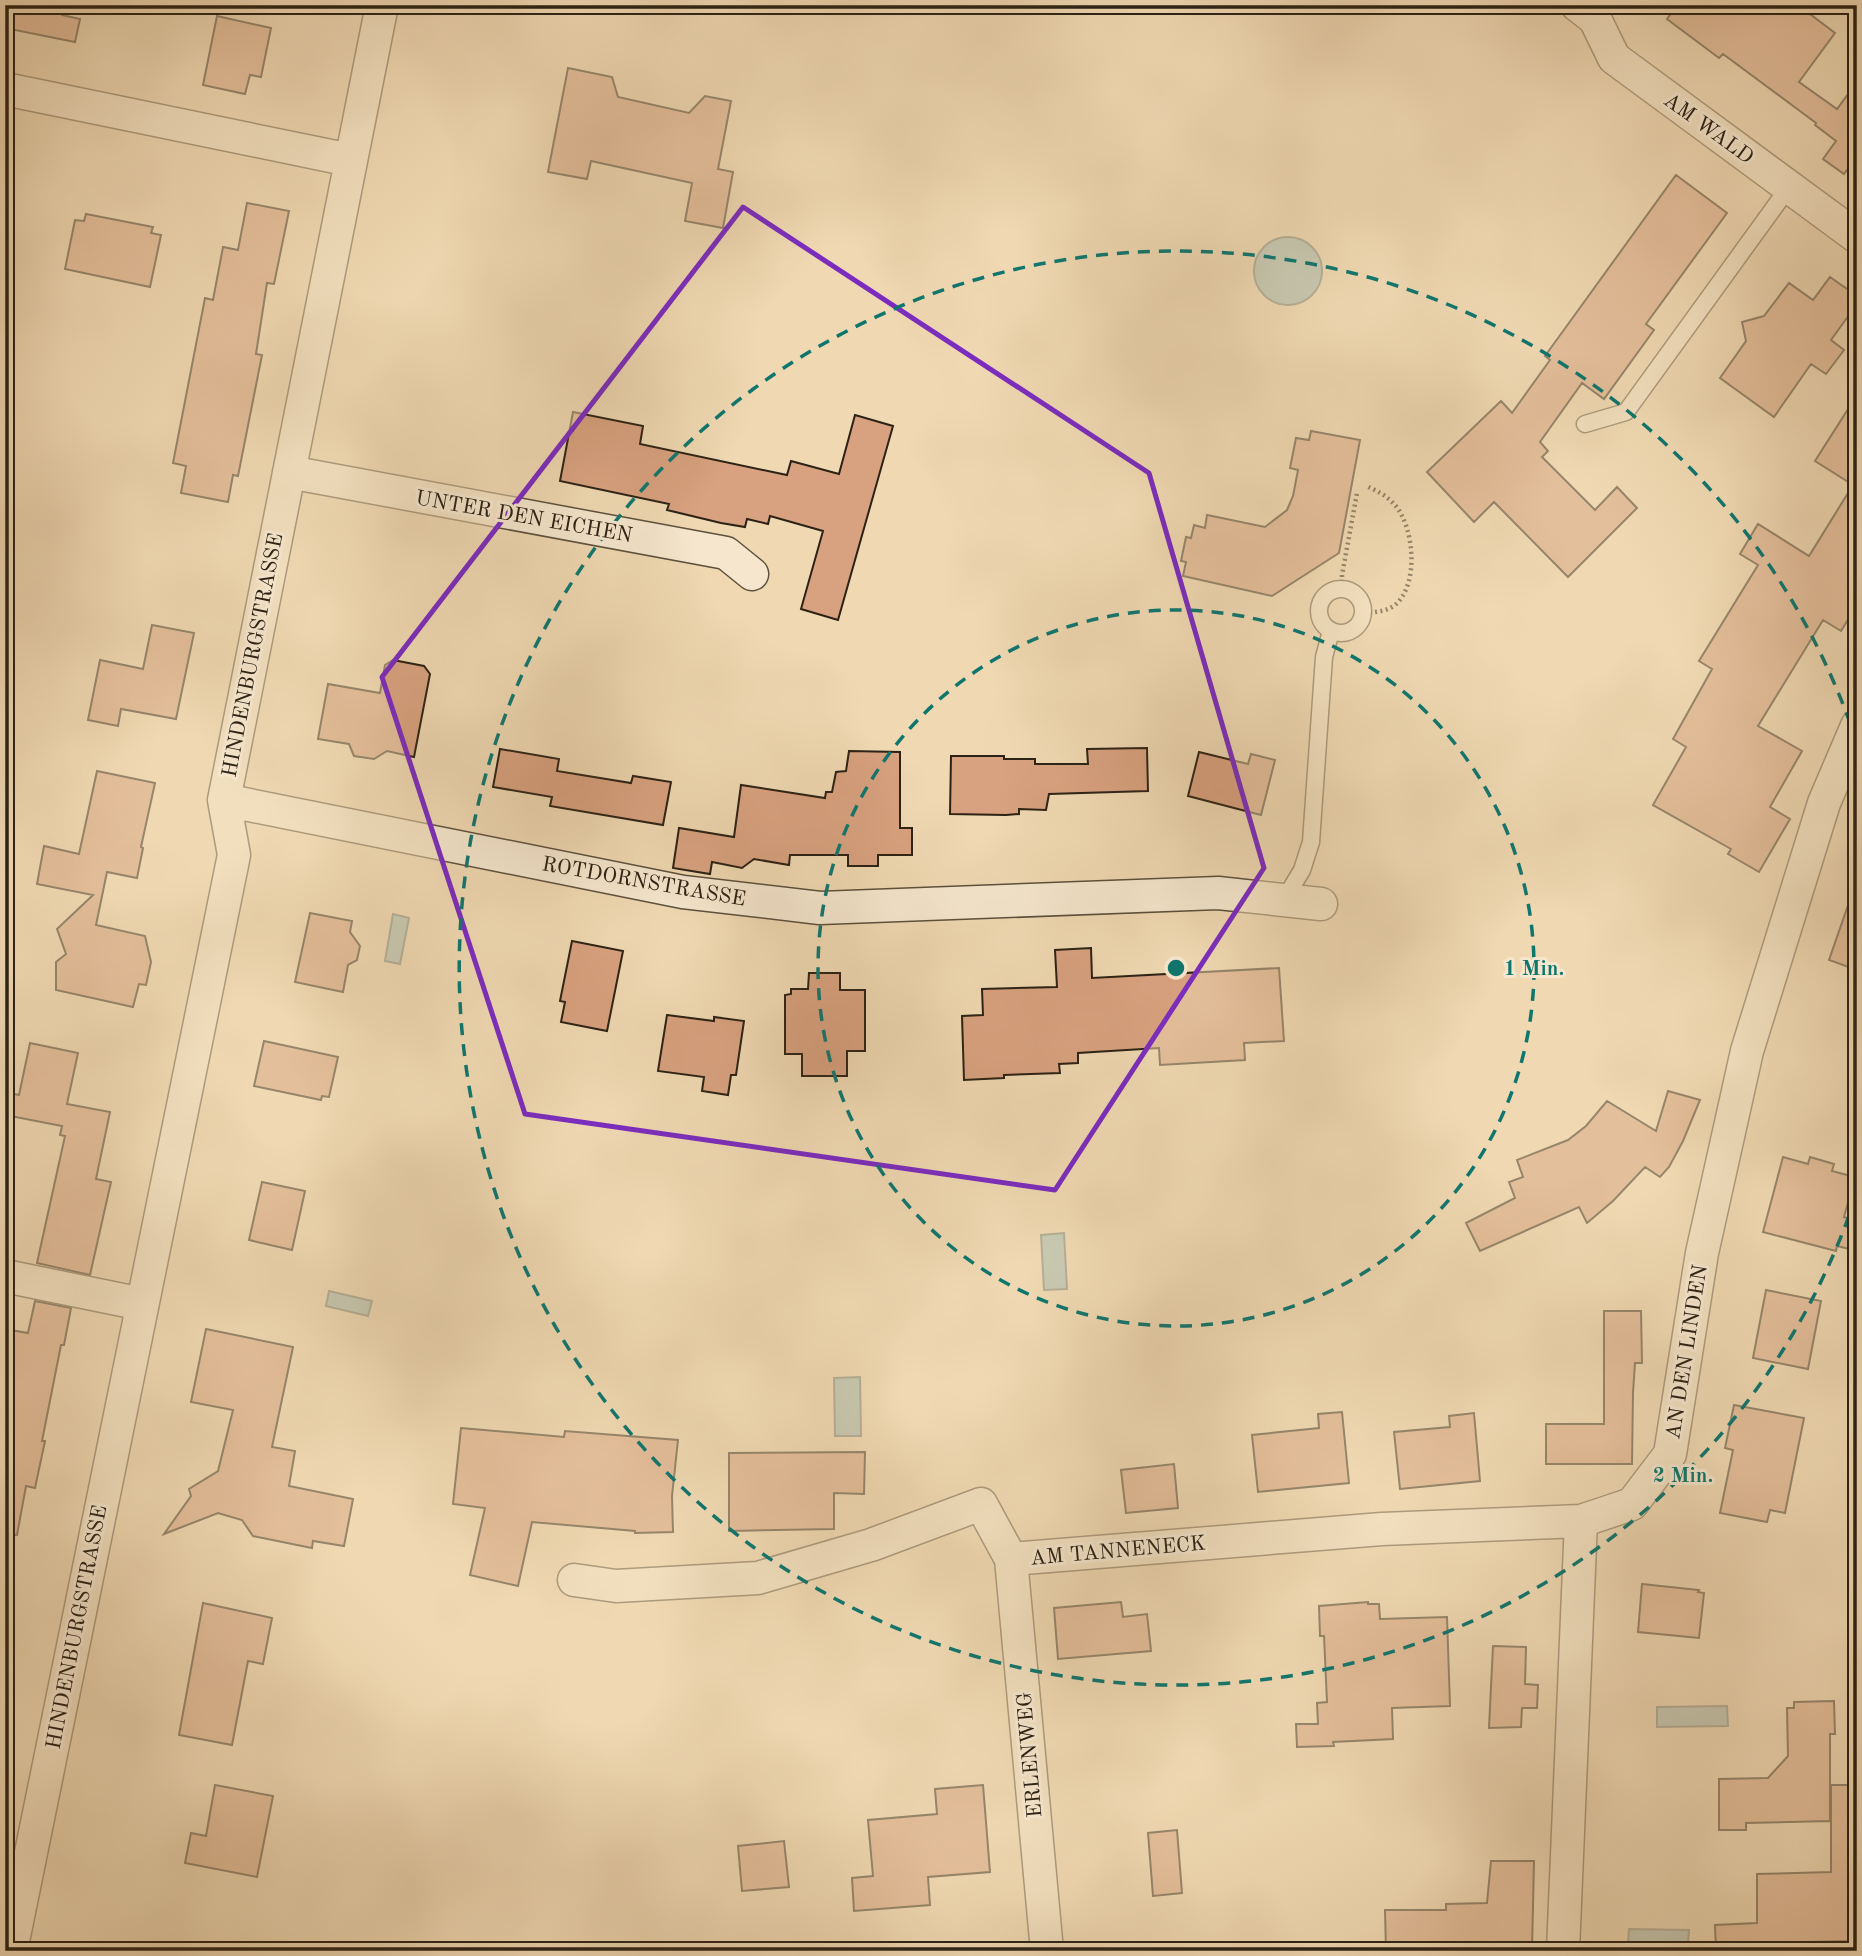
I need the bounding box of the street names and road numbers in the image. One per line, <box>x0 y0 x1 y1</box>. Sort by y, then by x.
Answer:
street label: AM WALD <box>1659 90 1757 169</box>
street label: UNTER DEN EICHEN <box>414 488 634 547</box>
street label: HINDENBURGSTRASSE <box>219 531 287 779</box>
street label: ROTDORNSTRASSE <box>540 854 747 911</box>
street label: AN DEN LINDEN <box>1663 1263 1712 1441</box>
street label: HINDENBURGSTRASSE <box>43 1503 111 1751</box>
street label: AM TANNENECK <box>1029 1533 1207 1570</box>
street label: ERLENWEG <box>1015 1691 1046 1819</box>

